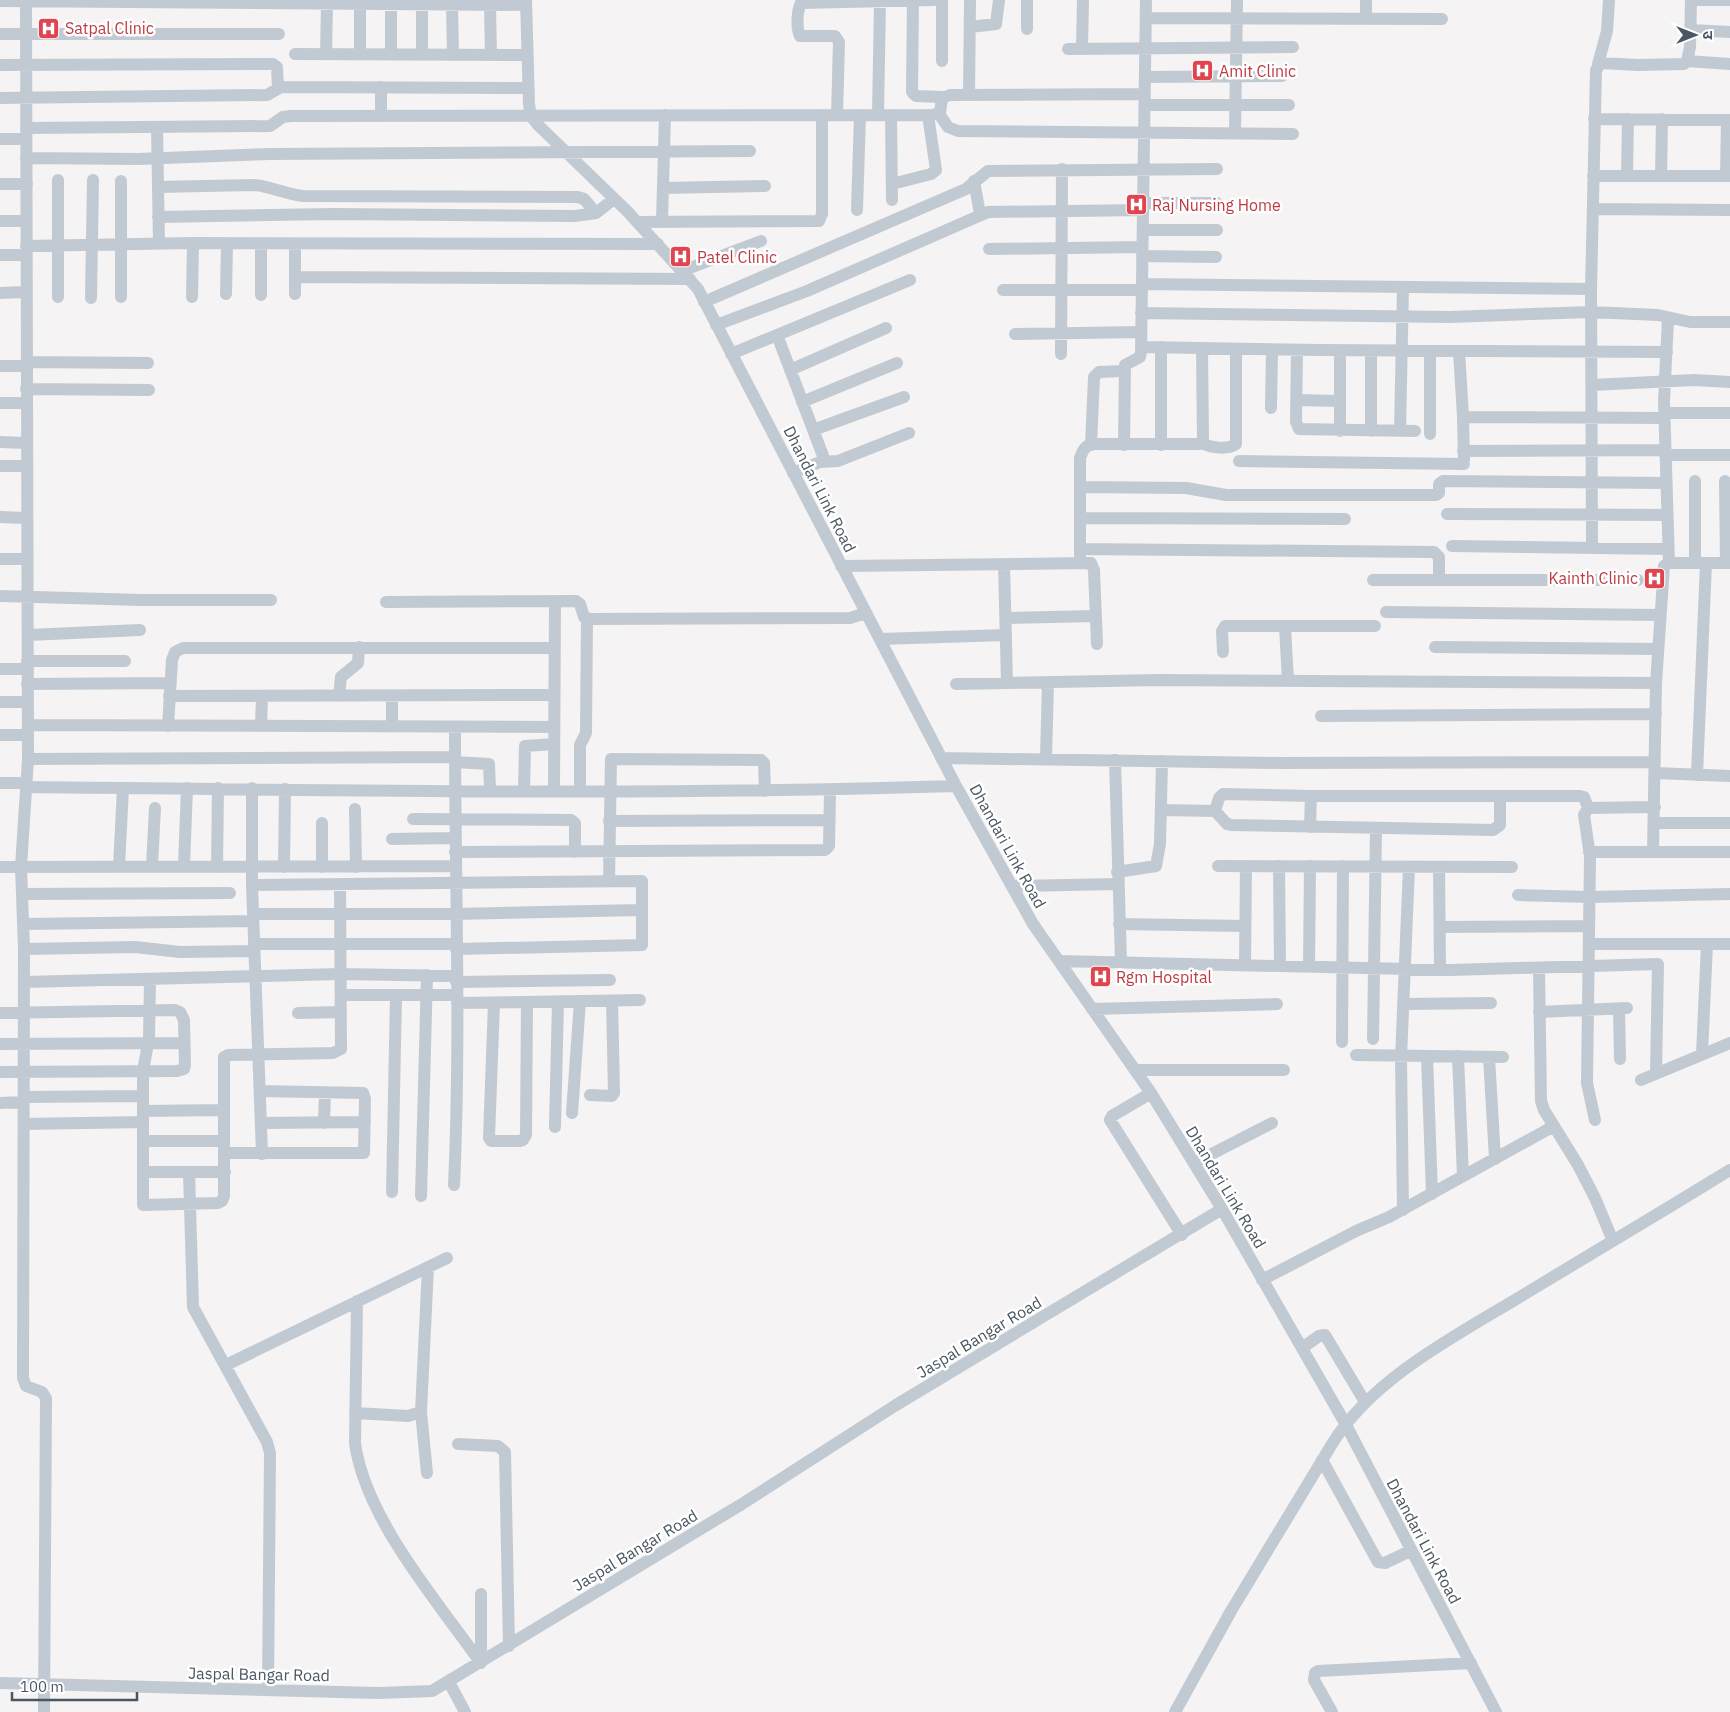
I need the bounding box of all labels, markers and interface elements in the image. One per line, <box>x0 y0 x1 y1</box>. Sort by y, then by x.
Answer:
north arrow <box>1670 10 1720 60</box>
hospital icon: Satpal Clinic <box>37 16 61 40</box>
place label: Satpal Clinic <box>65 18 154 38</box>
text: उ <box>1699 31 1717 40</box>
hospital icon: Amit Clinic <box>1191 59 1215 83</box>
place label: Amit Clinic <box>1219 61 1296 81</box>
hospital icon: Raj Nursing Home <box>1124 193 1148 217</box>
place label: Raj Nursing Home <box>1152 195 1281 215</box>
hospital icon: Patel Clinic <box>669 245 693 269</box>
place label: Patel Clinic <box>697 247 777 267</box>
street label: Dhandari Link Road <box>780 423 860 555</box>
hospital icon: Kainth Clinic <box>1642 566 1666 590</box>
place label: Kainth Clinic <box>1549 568 1638 588</box>
street label: Dhandari Link Road <box>966 780 1050 912</box>
hospital icon: Rgm Hospital <box>1088 965 1112 989</box>
place label: Rgm Hospital <box>1116 967 1212 987</box>
street label: Dhandari Link Road <box>1182 1122 1270 1252</box>
street label: Jaspal Bangar Road <box>913 1292 1045 1382</box>
street label: Dhandari Link Road <box>1383 1475 1465 1607</box>
street label: Jaspal Bangar Road <box>569 1505 701 1595</box>
street label: Jaspal Bangar Road <box>188 1663 330 1685</box>
scale bar <box>12 1670 138 1702</box>
text: 100 m <box>20 1677 64 1696</box>

